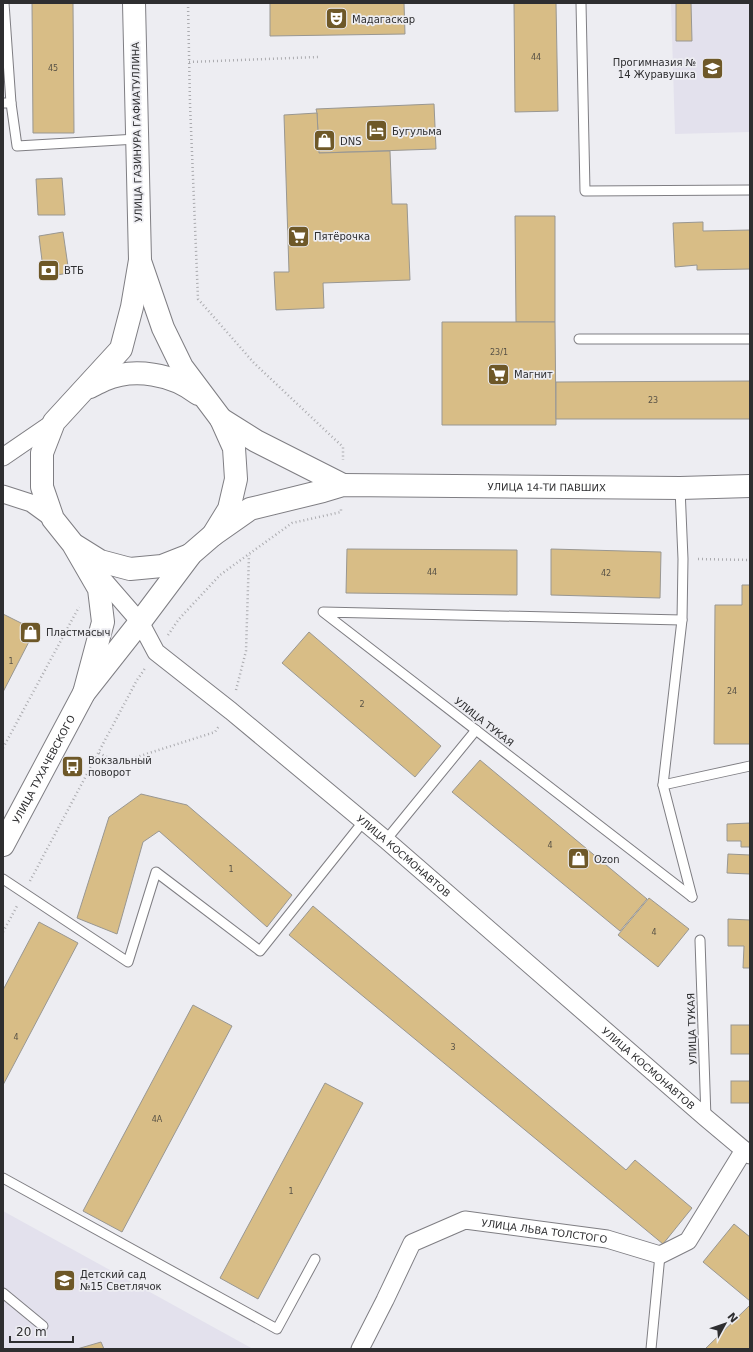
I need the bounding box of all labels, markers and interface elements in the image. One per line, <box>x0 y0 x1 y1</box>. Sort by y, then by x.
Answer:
theatre icon: Мадагаскар <box>324 6 350 32</box>
place label: Мадагаскар <box>352 14 415 25</box>
street label: УЛИЦА ГАЗИНУРА ГАФИАТУЛЛИНА <box>130 42 144 222</box>
house number: 44 <box>531 53 541 62</box>
school or university icon: Прогимназия № 14 Журавушка <box>699 55 725 81</box>
place label: Прогимназия № 14 Журавушка <box>613 57 696 80</box>
house number: 45 <box>48 64 58 73</box>
hotel icon: Бугульма <box>364 118 390 144</box>
place label: Бугульма <box>392 126 442 137</box>
shop icon: DNS <box>311 128 337 154</box>
place label: DNS <box>340 136 362 147</box>
supermarket icon: Пятёрочка <box>286 223 312 249</box>
place label: Пятёрочка <box>314 231 370 242</box>
bank icon: ВТБ <box>36 257 62 283</box>
place label: ВТБ <box>64 265 84 276</box>
house number: 23/1 <box>490 348 508 357</box>
supermarket icon: Магнит <box>486 361 512 387</box>
place label: Магнит <box>514 369 553 380</box>
house number: 23 <box>648 396 658 405</box>
street label: УЛИЦА 14-ТИ ПАВШИХ <box>487 481 606 493</box>
house number: 44 <box>427 568 437 577</box>
house number: 42 <box>601 569 611 578</box>
shop icon: Пластмасыч <box>17 619 43 645</box>
place label: Пластмасыч <box>46 627 110 638</box>
house number: 1 <box>8 657 14 666</box>
house number: 24 <box>727 687 737 696</box>
street label: УЛИЦА ТУКАЯ <box>452 696 516 748</box>
house number: 2 <box>359 700 365 709</box>
street label: УЛИЦА ТУХАЧЕВСКОГО <box>10 713 77 825</box>
bus stop icon: Вокзальный поворот <box>59 753 85 779</box>
place label: Вокзальный поворот <box>88 755 152 778</box>
street label: УЛИЦА КОСМОНАВТОВ <box>355 813 453 899</box>
house number: 4 <box>547 841 553 850</box>
shop icon: Ozon <box>566 846 592 872</box>
place label: Ozon <box>594 854 620 865</box>
house number: 1 <box>228 865 234 874</box>
house number: 4 <box>651 928 657 937</box>
street label: УЛИЦА ТУКАЯ <box>685 993 699 1065</box>
street label: УЛИЦА КОСМОНАВТОВ <box>600 1025 697 1111</box>
house number: 4 <box>13 1033 19 1042</box>
house number: 3 <box>450 1043 456 1052</box>
house number: 4А <box>152 1115 163 1124</box>
house number: 1 <box>288 1187 294 1196</box>
street label: УЛИЦА ЛЬВА ТОЛСТОГО <box>481 1217 608 1244</box>
school or university icon: Детский сад №15 Светлячок <box>52 1267 78 1293</box>
place label: Детский сад №15 Светлячок <box>80 1269 162 1292</box>
north arrow <box>705 1304 745 1344</box>
text: N <box>724 1310 740 1326</box>
scale bar <box>10 1318 73 1344</box>
text: 20 m <box>16 1325 47 1339</box>

